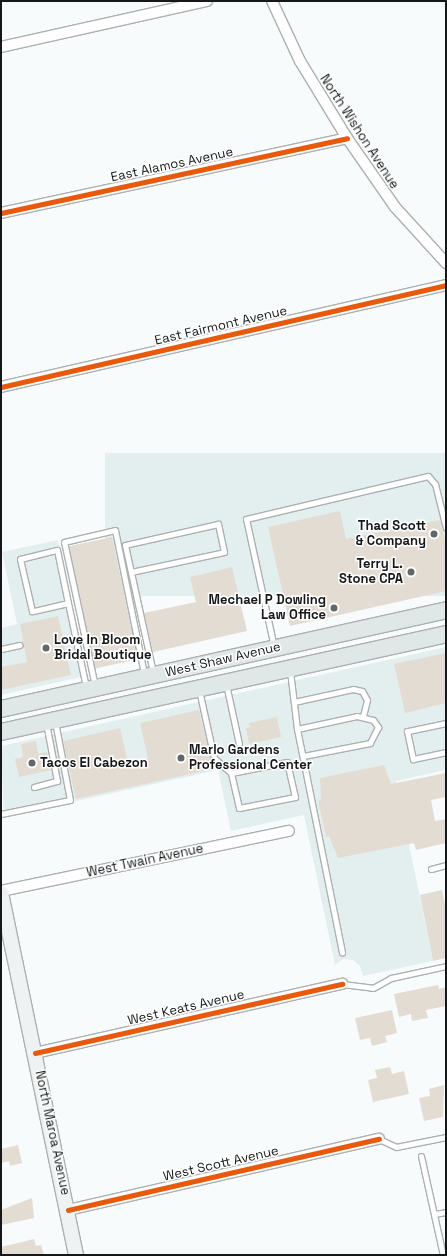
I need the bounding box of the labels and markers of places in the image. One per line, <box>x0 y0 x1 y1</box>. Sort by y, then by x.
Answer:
place label: Thad Scott & Company <box>356 519 426 550</box>
marker: Thad Scott & Company <box>429 529 439 539</box>
place label: Terry L. Stone CPA <box>339 557 403 588</box>
marker: Terry L. Stone CPA <box>406 567 416 577</box>
place label: Mechael P Dowling Law Office <box>209 593 326 624</box>
marker: Mechael P Dowling Law Office <box>329 603 339 613</box>
place label: Love In Bloom Bridal Boutique <box>54 633 152 664</box>
marker: Love In Bloom Bridal Boutique <box>41 643 51 653</box>
place label: Marlo Gardens Professional Center <box>189 743 312 774</box>
marker: Marlo Gardens Professional Center <box>176 753 186 763</box>
place label: Tacos El Cabezon <box>40 755 148 771</box>
marker: Tacos El Cabezon <box>27 758 37 768</box>

